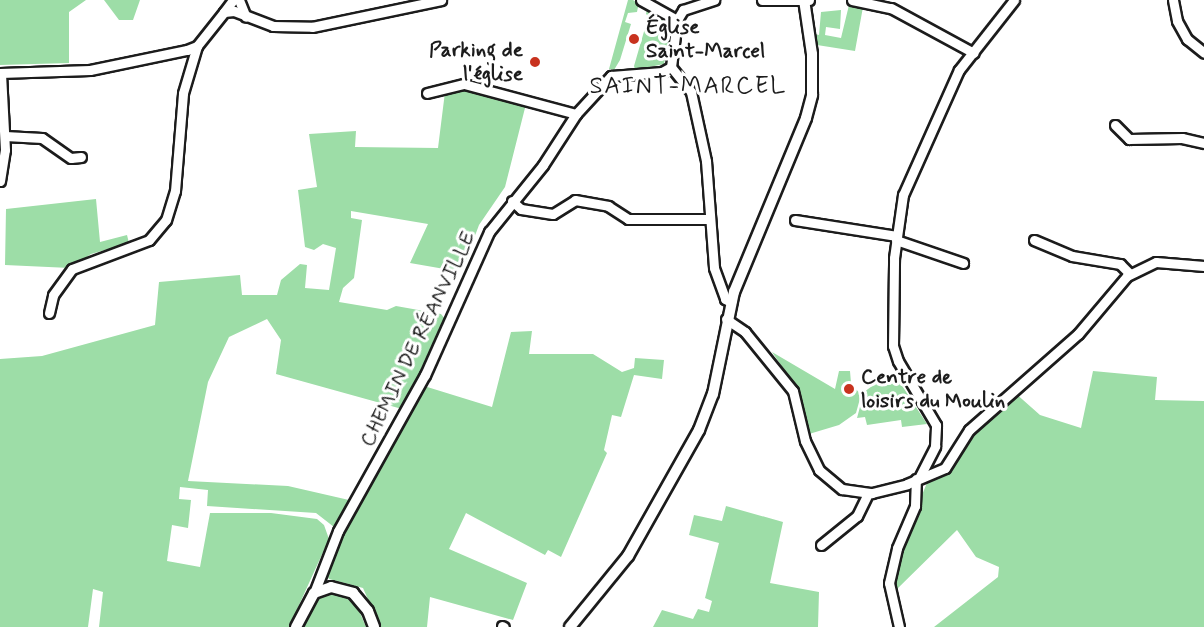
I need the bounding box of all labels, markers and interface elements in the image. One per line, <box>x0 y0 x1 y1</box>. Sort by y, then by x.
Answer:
place label: Église Saint-Marcel <box>646 14 765 64</box>
marker: Église Saint-Marcel <box>627 32 641 46</box>
place label: Parking de l'église <box>430 37 523 87</box>
marker: Parking de l'église <box>528 55 542 69</box>
district label: SAINT-MARCEL <box>587 73 789 101</box>
street label: CHEMIN DE RÉANVILLE <box>355 228 481 450</box>
place label: Centre de loisirs du Moulin <box>861 364 1002 414</box>
marker: Centre de loisirs du Moulin <box>842 382 856 396</box>

